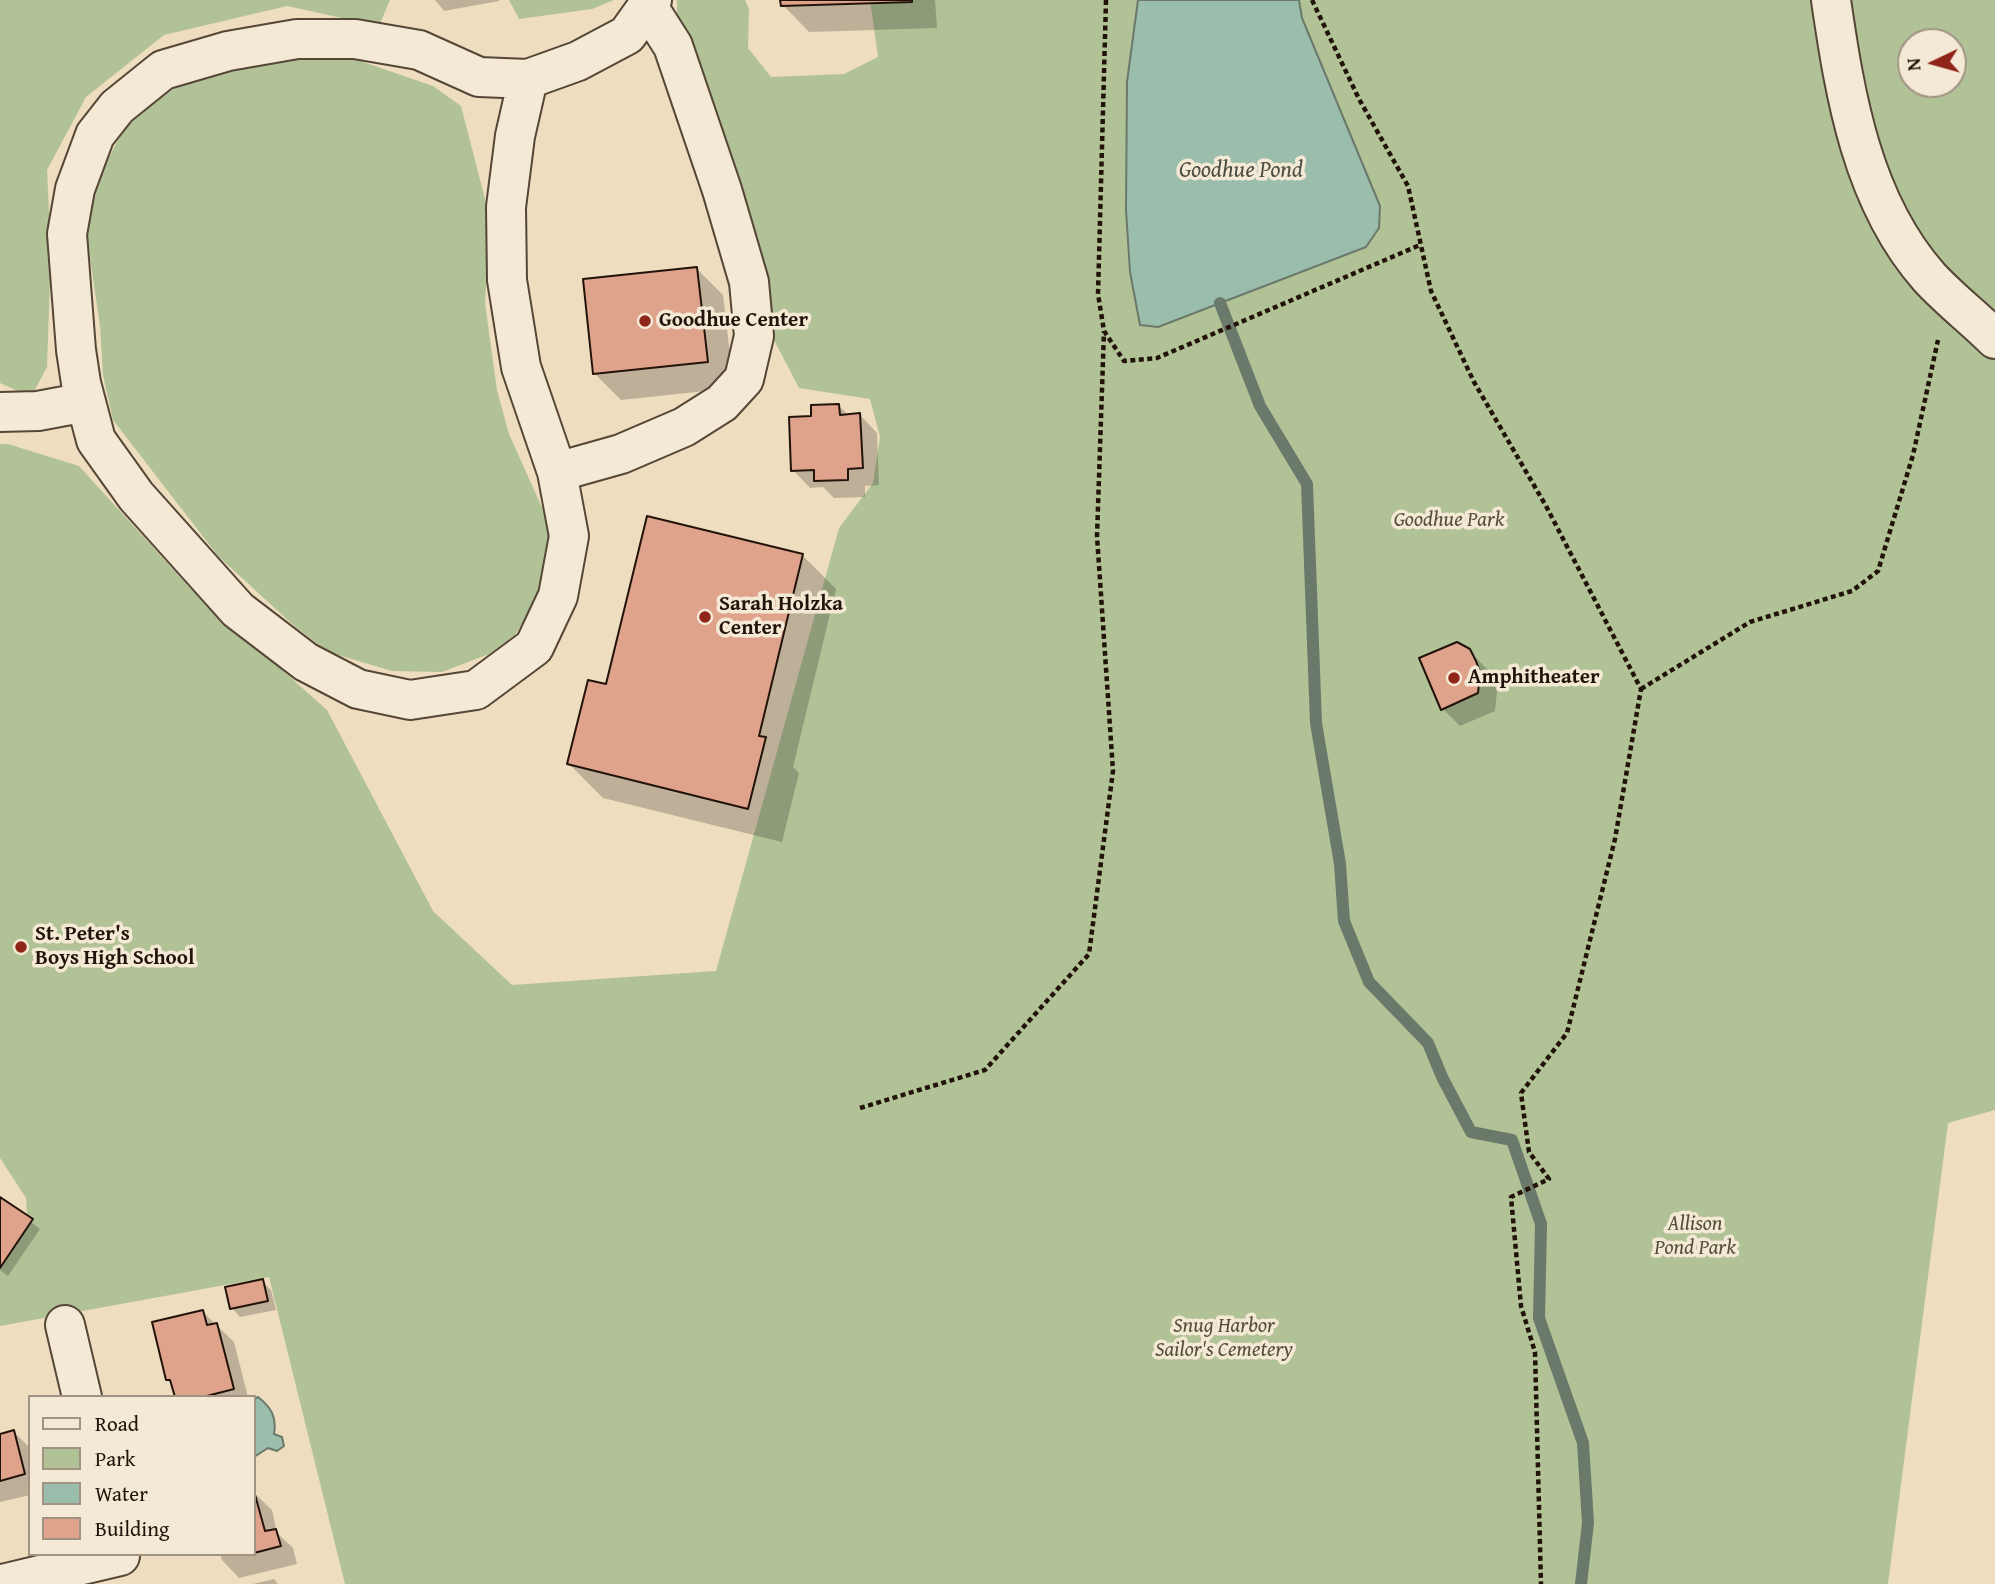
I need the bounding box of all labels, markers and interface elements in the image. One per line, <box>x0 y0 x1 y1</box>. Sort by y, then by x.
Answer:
north arrow <box>1897 28 1967 98</box>
text: N <box>1899 57 1928 72</box>
water label: Goodhue Pond <box>1179 157 1303 185</box>
place label: Goodhue Center <box>659 308 808 334</box>
marker: Goodhue Center <box>637 313 653 329</box>
park label: Goodhue Park <box>1394 508 1504 534</box>
place label: Sarah Holzka Center <box>719 592 843 642</box>
marker: Sarah Holzka Center <box>697 609 713 625</box>
place label: Amphitheater <box>1468 665 1600 691</box>
marker: Amphitheater <box>1446 670 1462 686</box>
place label: St. Peter's Boys High School <box>35 922 194 972</box>
marker: St. Peter's Boys High School <box>13 939 29 955</box>
park label: Allison Pond Park <box>1654 1212 1736 1262</box>
park label: Snug Harbor Sailor's Cemetery <box>1155 1314 1293 1364</box>
legend <box>28 1395 256 1556</box>
text: Road <box>95 1408 139 1439</box>
text: Park <box>95 1443 136 1474</box>
text: Water <box>95 1478 148 1509</box>
text: Building <box>95 1513 169 1544</box>

